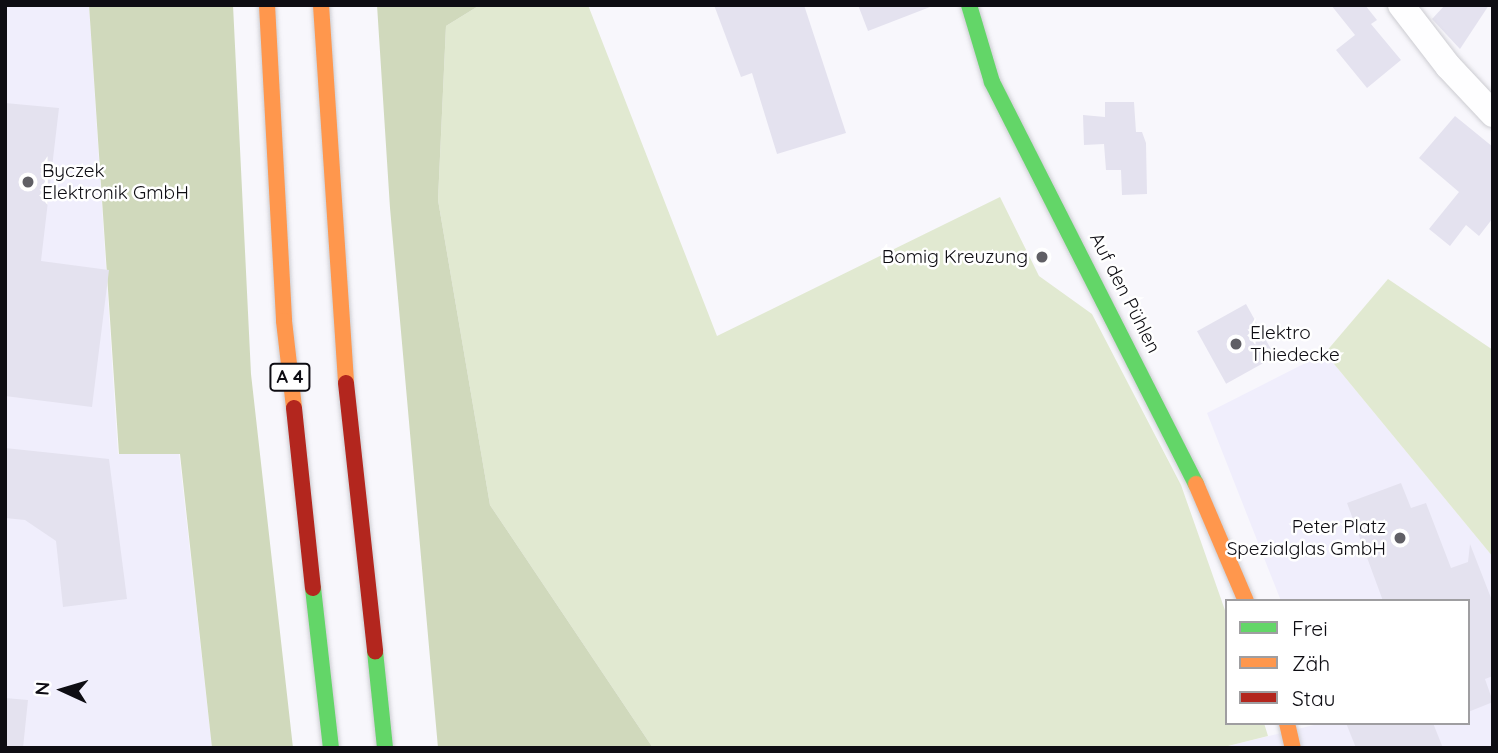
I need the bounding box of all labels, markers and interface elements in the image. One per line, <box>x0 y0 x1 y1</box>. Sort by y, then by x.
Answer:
place label: Byczek Elektronik GmbH <box>42 160 189 204</box>
marker: Byczek Elektronik GmbH <box>20 174 36 190</box>
street label: Auf den Pühlen <box>1085 229 1165 357</box>
place label: Bomig Kreuzung <box>882 246 1028 268</box>
marker: Bomig Kreuzung <box>1034 249 1050 265</box>
place label: Elektro Thiedecke <box>1250 322 1340 366</box>
marker: Elektro Thiedecke <box>1228 336 1244 352</box>
road number: A 4 <box>269 362 311 391</box>
place label: Peter Platz Spezialglas GmbH <box>1227 516 1386 560</box>
marker: Peter Platz Spezialglas GmbH <box>1392 530 1408 546</box>
legend <box>1225 599 1470 725</box>
text: Frei <box>1292 615 1328 641</box>
text: Zäh <box>1292 650 1330 676</box>
north arrow <box>28 655 98 725</box>
text: N <box>30 681 55 696</box>
text: Stau <box>1292 685 1335 711</box>

